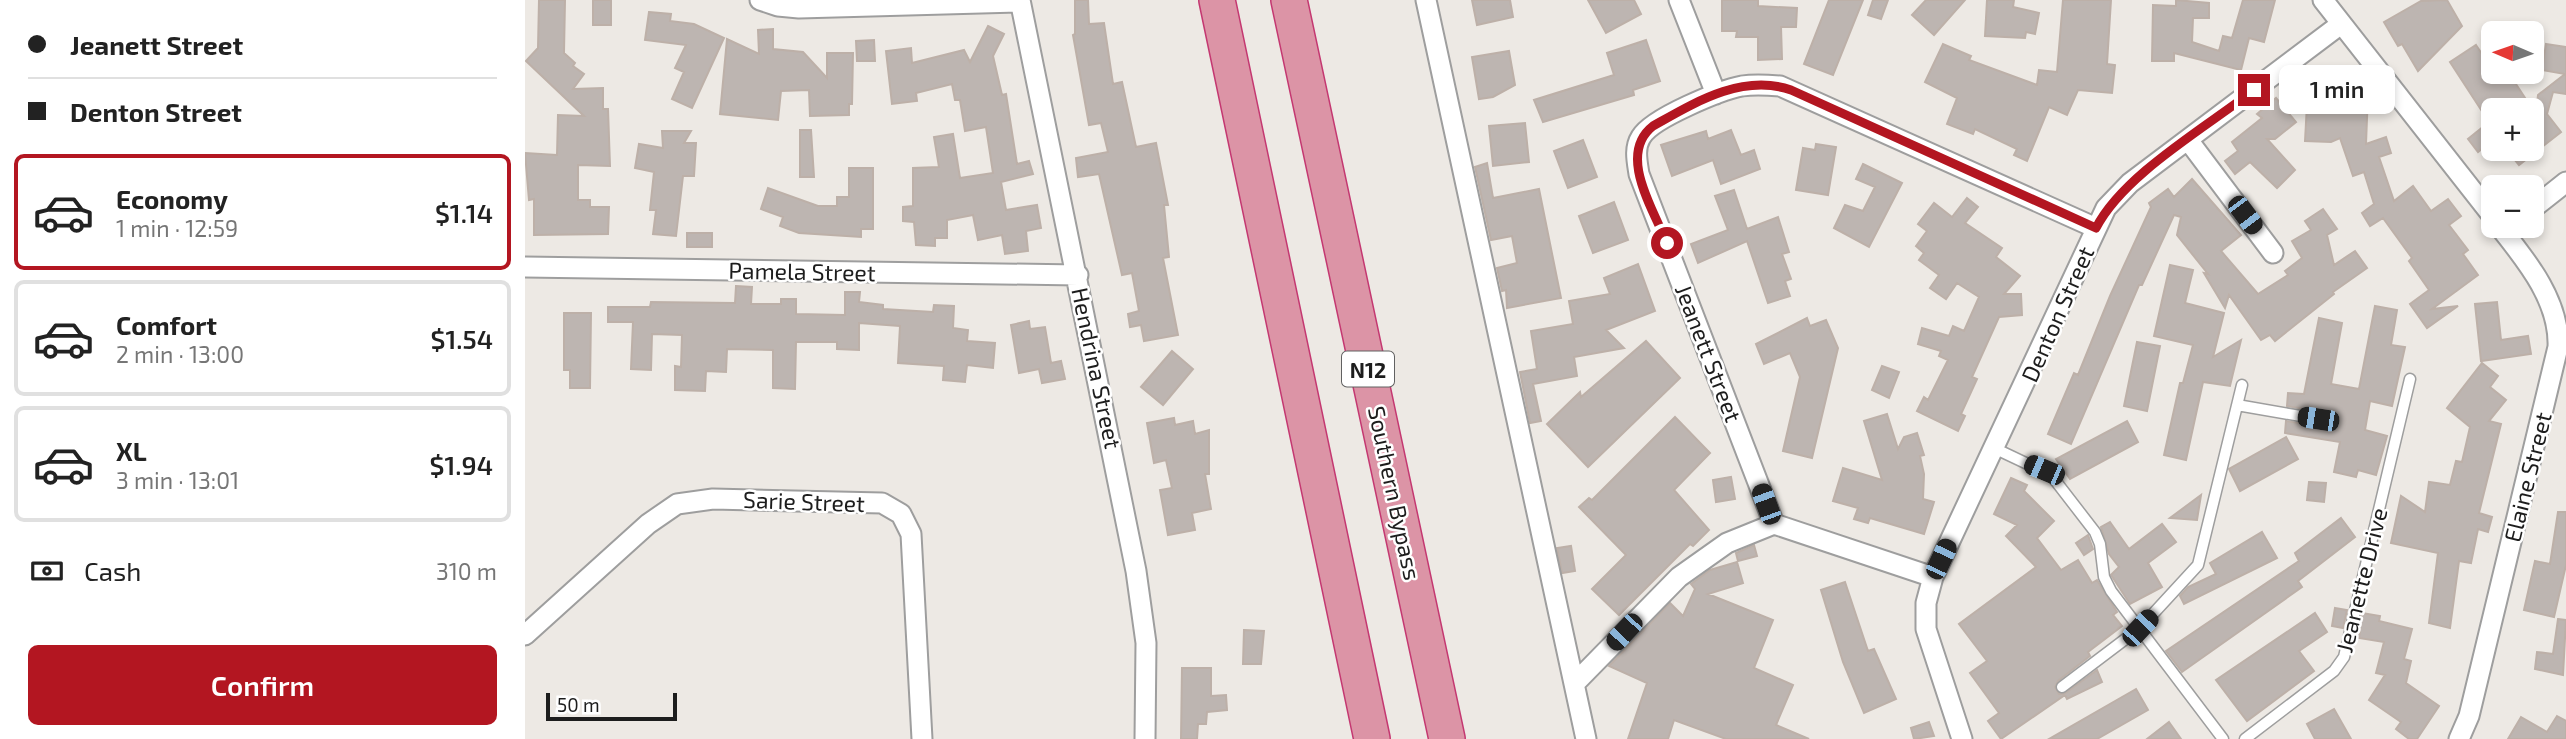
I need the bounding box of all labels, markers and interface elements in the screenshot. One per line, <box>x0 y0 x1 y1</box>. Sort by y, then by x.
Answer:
north arrow <box>2481 21 2545 84</box>
map controls <box>2481 21 2544 238</box>
text: Jeanett Street <box>70 29 243 60</box>
callout: 1 min <box>2279 66 2394 114</box>
route end <box>2238 74 2270 106</box>
text: 1 min <box>2310 75 2364 103</box>
text: Denton Street <box>70 96 242 127</box>
button: + <box>2481 98 2544 161</box>
button: − <box>2481 175 2544 238</box>
icon: car <box>32 181 95 244</box>
text: Economy <box>116 183 228 214</box>
car <box>2224 192 2267 238</box>
text: $1.14 <box>435 197 493 228</box>
text: 1 min · 12:59 <box>116 214 238 242</box>
route start <box>1651 227 1683 259</box>
street label: Denton Street <box>2015 242 2099 386</box>
street label: Pamela Street <box>728 256 876 286</box>
street label: Jeanett Street <box>1670 280 1748 426</box>
street label: Hendrina Street <box>1066 285 1128 451</box>
icon: car <box>32 307 95 370</box>
text: Comfort <box>116 309 217 340</box>
text: $1.54 <box>431 323 493 354</box>
text: 2 min · 13:00 <box>116 340 244 368</box>
road number: N12 <box>1342 352 1394 386</box>
street label: Southern Bypass <box>1363 404 1427 582</box>
car <box>2296 405 2341 433</box>
street label: Elaine Street <box>2497 409 2557 545</box>
icon: car <box>32 433 95 496</box>
text: XL <box>116 435 147 466</box>
text: $1.94 <box>430 449 493 480</box>
car <box>2021 452 2068 488</box>
text: 3 min · 13:01 <box>116 466 239 494</box>
car <box>1749 481 1784 527</box>
street label: Sarie Street <box>743 485 866 517</box>
street label: Jeanette Drive <box>2329 505 2393 655</box>
car <box>1923 536 1960 582</box>
icon: cash <box>28 552 66 590</box>
text: Cash <box>84 555 141 586</box>
text: 310 m <box>436 557 497 585</box>
car <box>2118 605 2163 651</box>
car <box>1602 609 1647 655</box>
button: Confirm <box>28 645 497 725</box>
scale bar <box>546 690 677 722</box>
text: 50 m <box>557 693 600 716</box>

